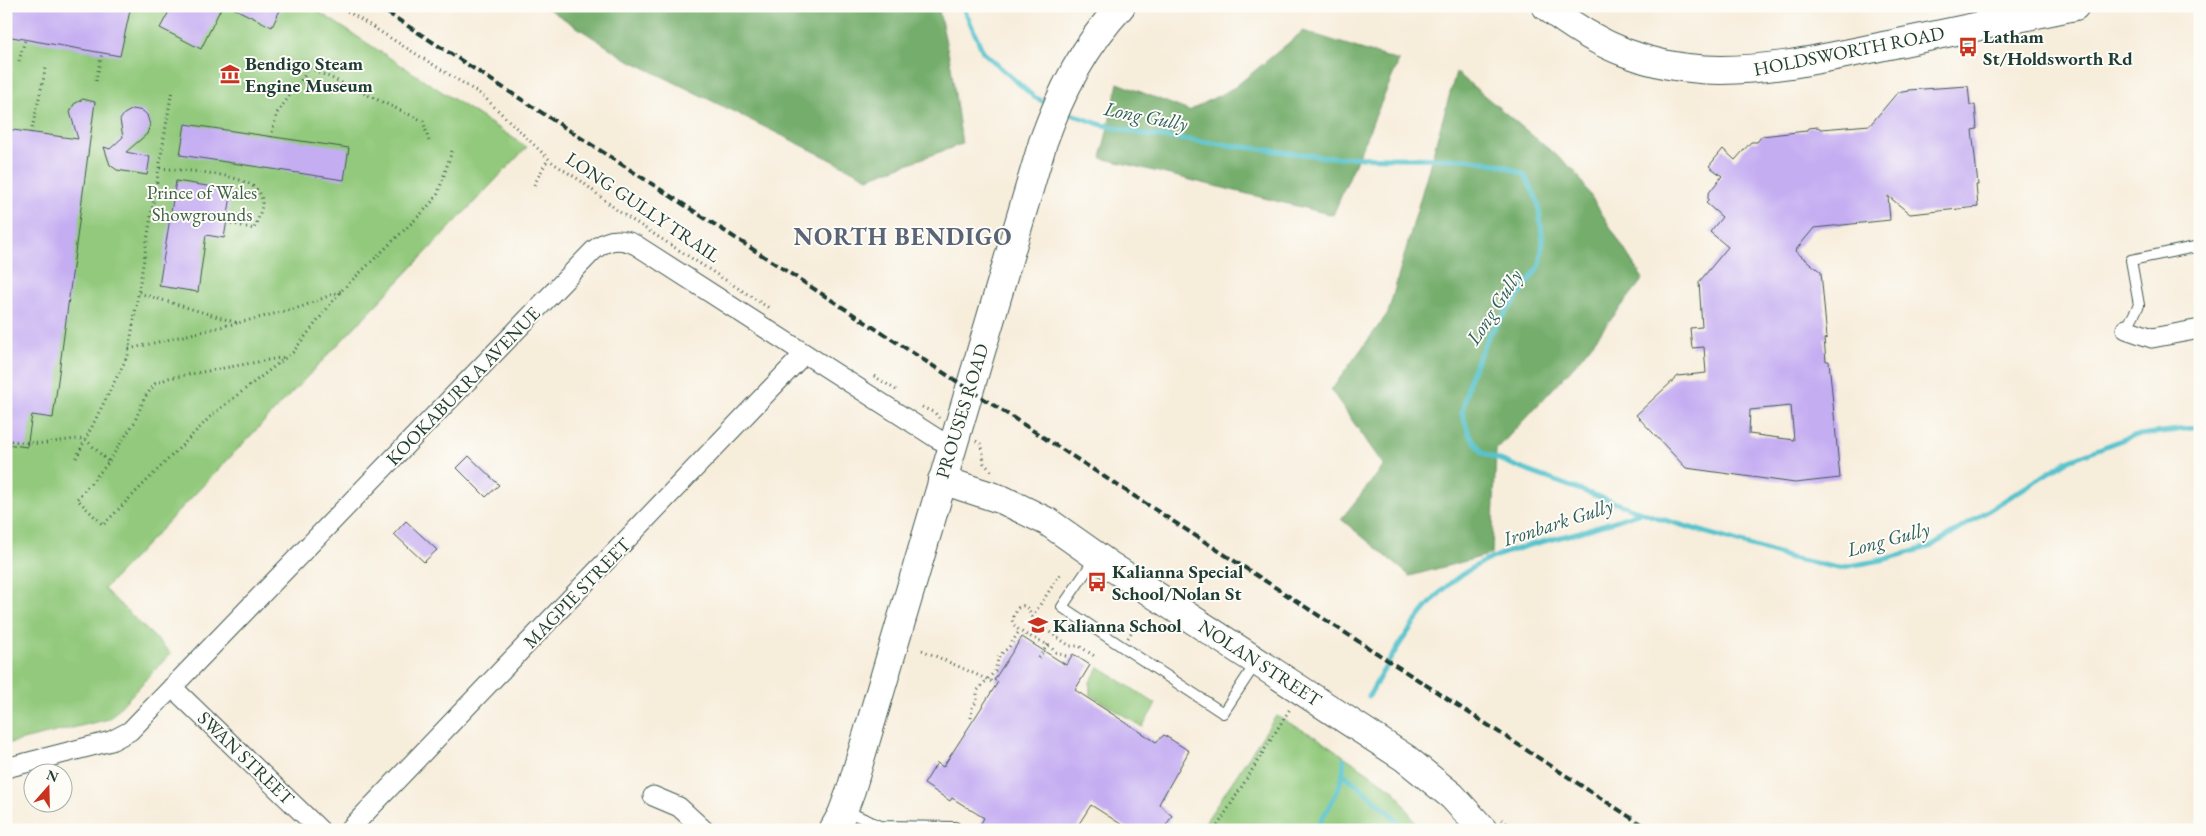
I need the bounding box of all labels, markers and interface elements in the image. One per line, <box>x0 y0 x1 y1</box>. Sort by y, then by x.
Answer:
street label: HOLDSWORTH ROAD <box>1751 20 1947 82</box>
place label: Latham St/Holdsworth Rd <box>1983 24 2133 71</box>
bus stop icon: Latham St/Holdsworth Rd <box>1957 36 1979 58</box>
place label: Bendigo Steam Engine Museum <box>245 51 374 98</box>
museum icon: Bendigo Steam Engine Museum <box>219 63 241 85</box>
water label: Long Gully <box>1101 95 1190 137</box>
street label: LONG GULLY TRAIL <box>561 146 725 268</box>
park label: Prince of Wales Showgrounds <box>147 180 257 227</box>
district label: NORTH BENDIGO <box>794 221 1012 252</box>
water label: Long Gully <box>1459 264 1528 350</box>
street label: KOOKABURRA AVENUE <box>380 301 546 471</box>
street label: PROUSES ROAD <box>930 341 994 481</box>
water label: Ironbark Gully <box>1499 492 1616 552</box>
water label: Long Gully <box>1843 515 1932 563</box>
street label: MAGPIE STREET <box>518 532 636 654</box>
place label: Kalianna Special School/Nolan St <box>1112 559 1244 606</box>
bus stop icon: Kalianna Special School/Nolan St <box>1086 571 1108 593</box>
place label: Kalianna School <box>1053 613 1182 638</box>
school or university icon: Kalianna School <box>1027 614 1049 636</box>
street label: NOLAN STREET <box>1194 614 1327 712</box>
street label: SWAN STREET <box>192 706 300 811</box>
north arrow <box>22 764 72 814</box>
text: N <box>44 765 61 786</box>

